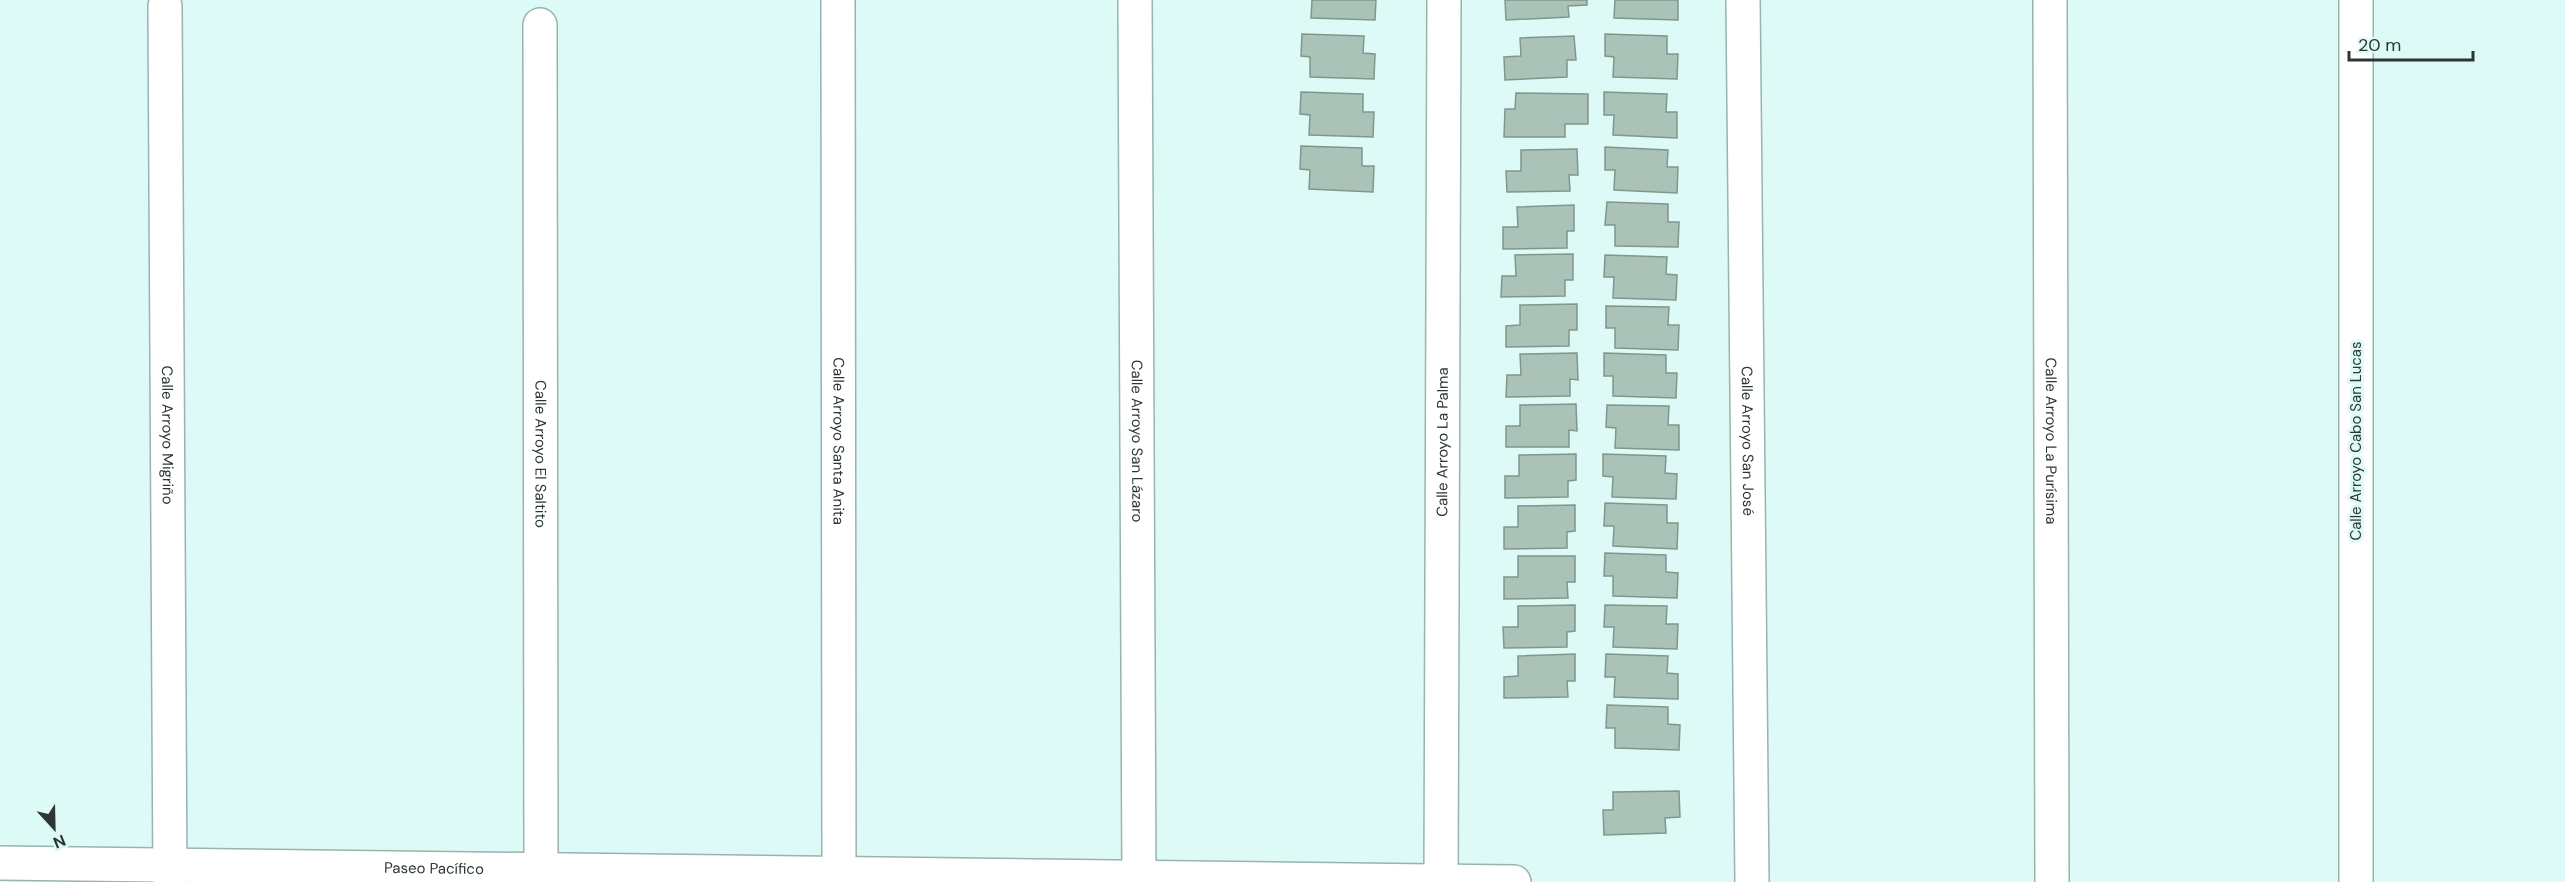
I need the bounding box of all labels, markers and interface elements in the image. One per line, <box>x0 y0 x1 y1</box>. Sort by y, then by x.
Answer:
scale bar <box>2349 24 2474 62</box>
text: 20 m <box>2358 33 2401 57</box>
street label: Calle Arroyo Cabo San Lucas <box>2346 341 2366 541</box>
street label: Calle Arroyo Santa Anita <box>828 357 849 525</box>
street label: Calle Arroyo La Purísima <box>2041 358 2061 524</box>
street label: Calle Arroyo San Lázaro <box>1127 360 1147 522</box>
street label: Calle Arroyo Migriño <box>157 365 178 505</box>
street label: Calle Arroyo San José <box>1737 366 1758 516</box>
street label: Calle Arroyo La Palma <box>1432 367 1453 517</box>
street label: Calle Arroyo El Saltito <box>530 380 551 528</box>
north arrow <box>24 798 84 858</box>
text: N <box>50 830 69 853</box>
street label: Paseo Pacífico <box>384 858 484 879</box>

